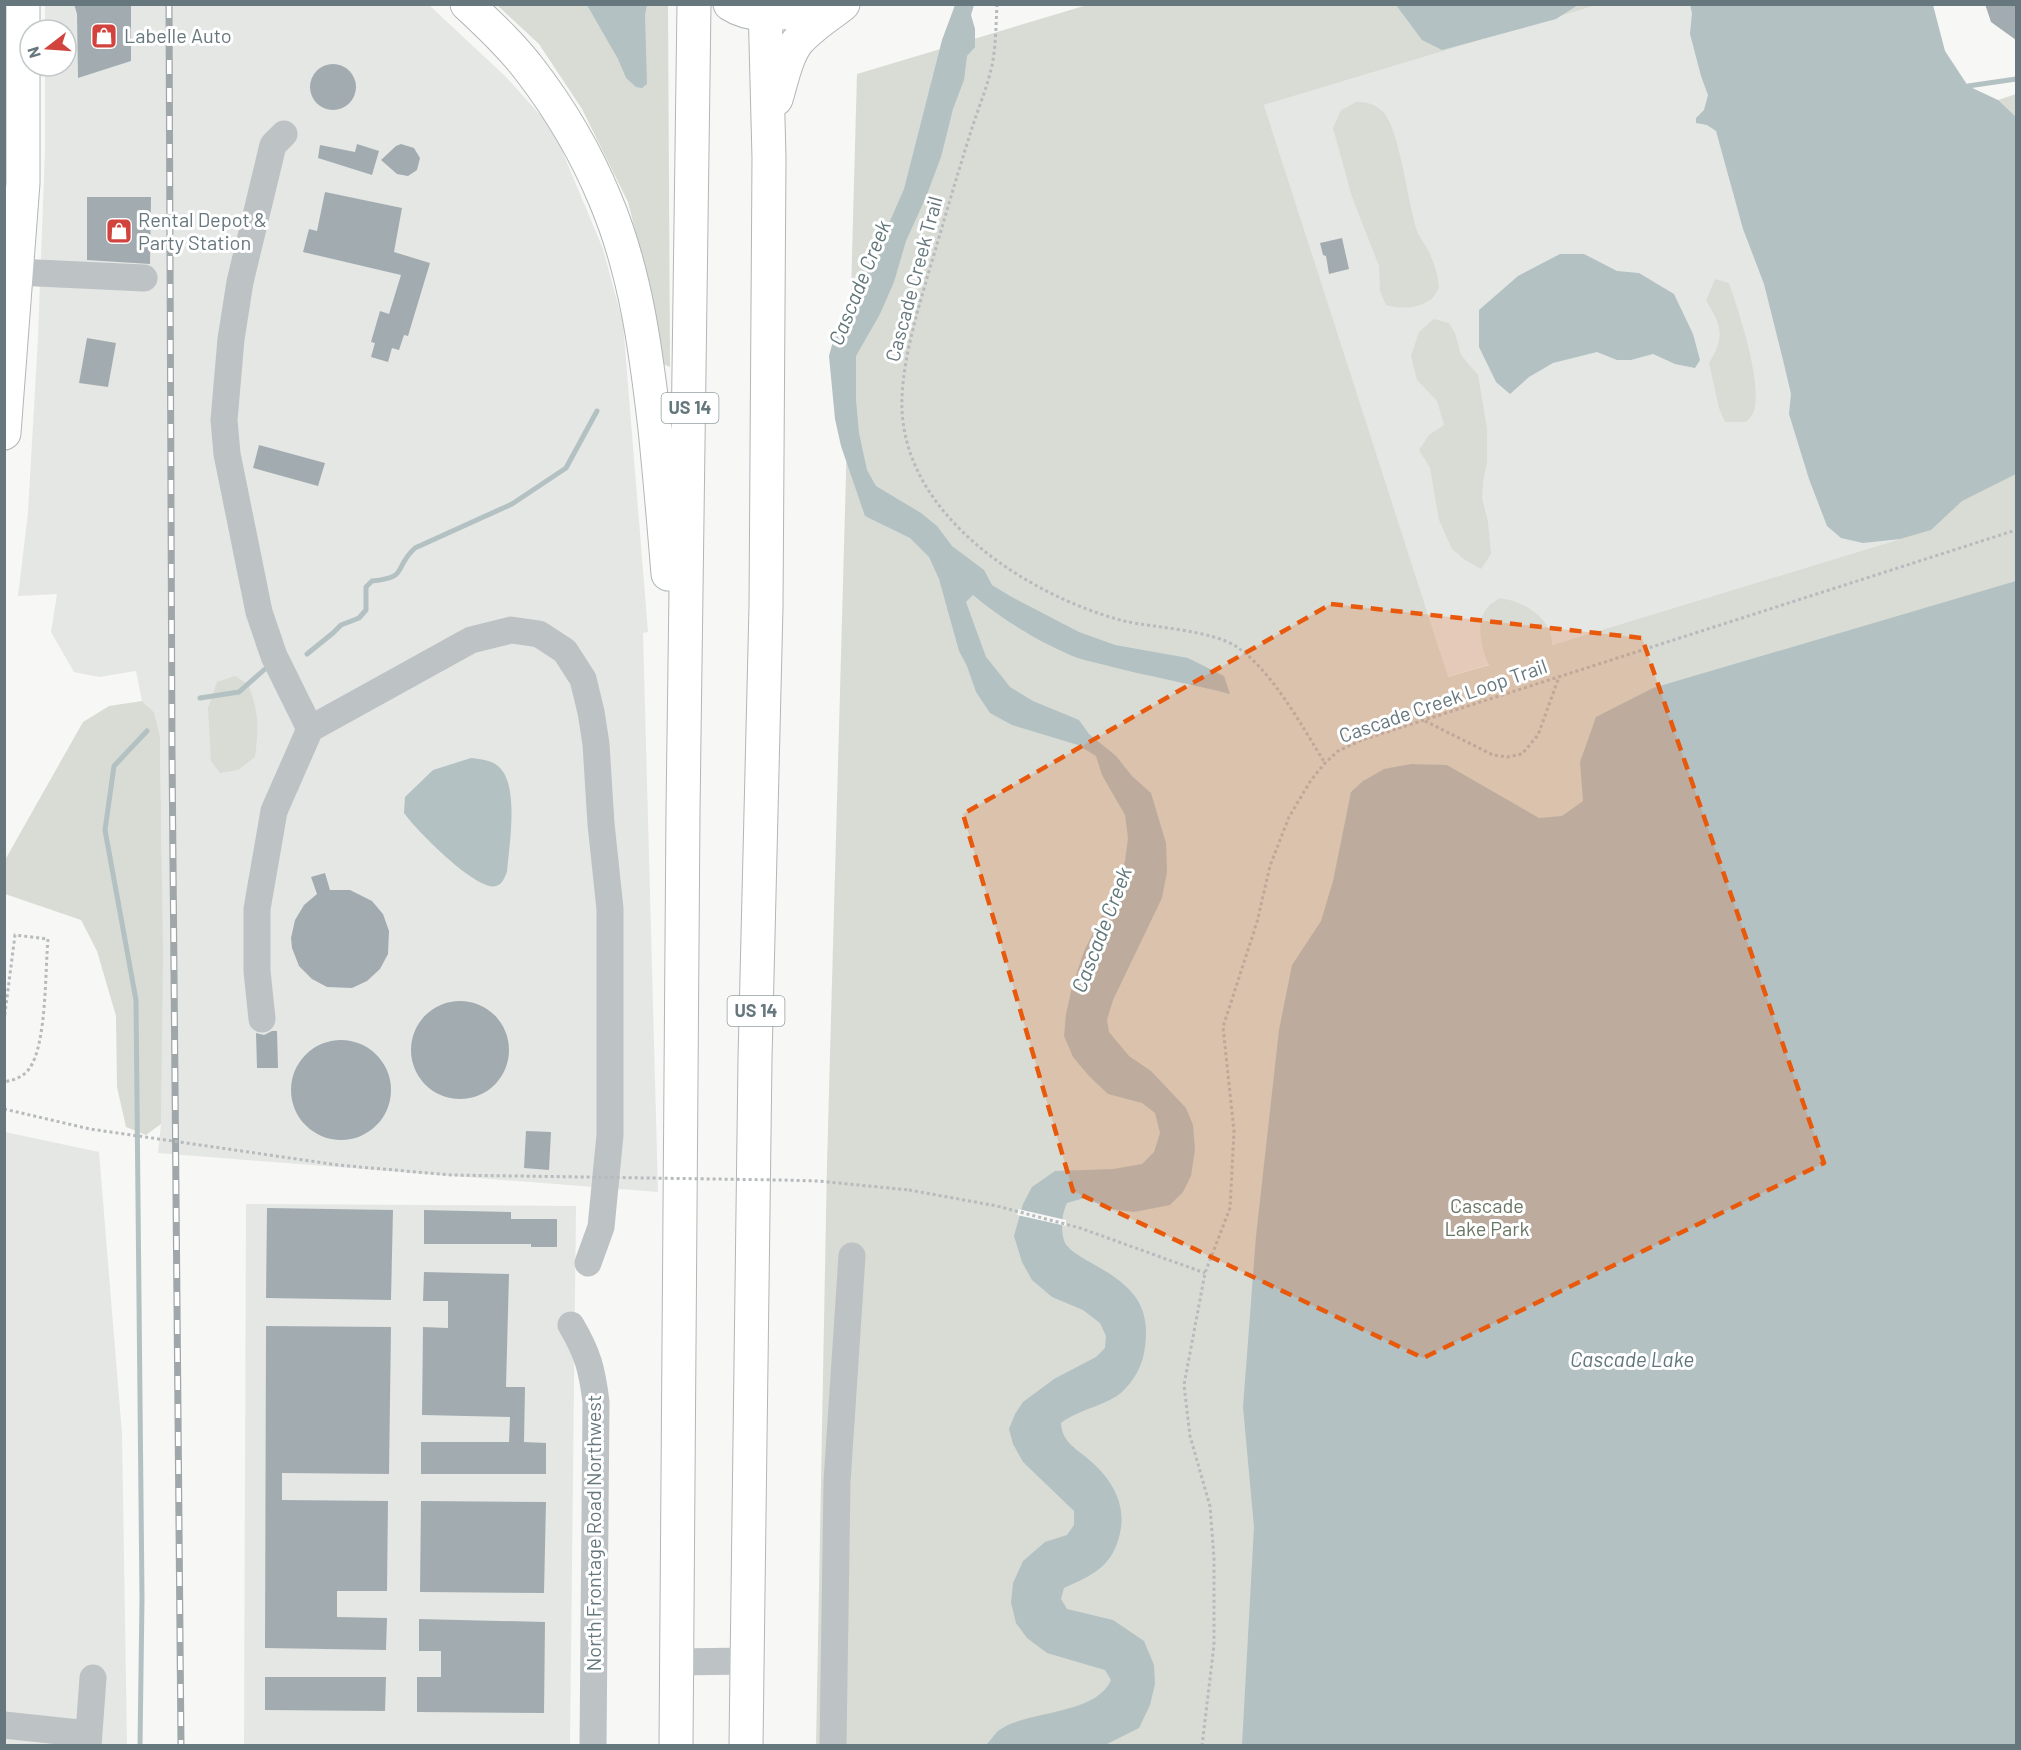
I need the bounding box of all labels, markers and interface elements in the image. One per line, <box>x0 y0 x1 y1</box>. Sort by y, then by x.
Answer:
north arrow <box>18 18 78 78</box>
shop icon: Labelle Auto <box>89 21 119 51</box>
place label: Labelle Auto <box>124 23 232 47</box>
text: N <box>23 45 44 60</box>
street label: Cascade Creek Trail <box>879 193 947 364</box>
place label: Rental Depot & Party Station <box>138 207 267 254</box>
shop icon: Rental Depot & Party Station <box>104 216 134 246</box>
water label: Cascade Creek <box>822 216 895 349</box>
road number: US 14 <box>662 393 718 423</box>
street label: Cascade Creek Loop Trail <box>1336 653 1550 747</box>
water label: Cascade Creek <box>1065 862 1136 996</box>
road number: US 14 <box>728 996 784 1026</box>
park label: Cascade Lake Park <box>1444 1193 1530 1240</box>
water label: Cascade Lake <box>1570 1346 1694 1371</box>
street label: North Frontage Road Northwest <box>581 1395 605 1671</box>

